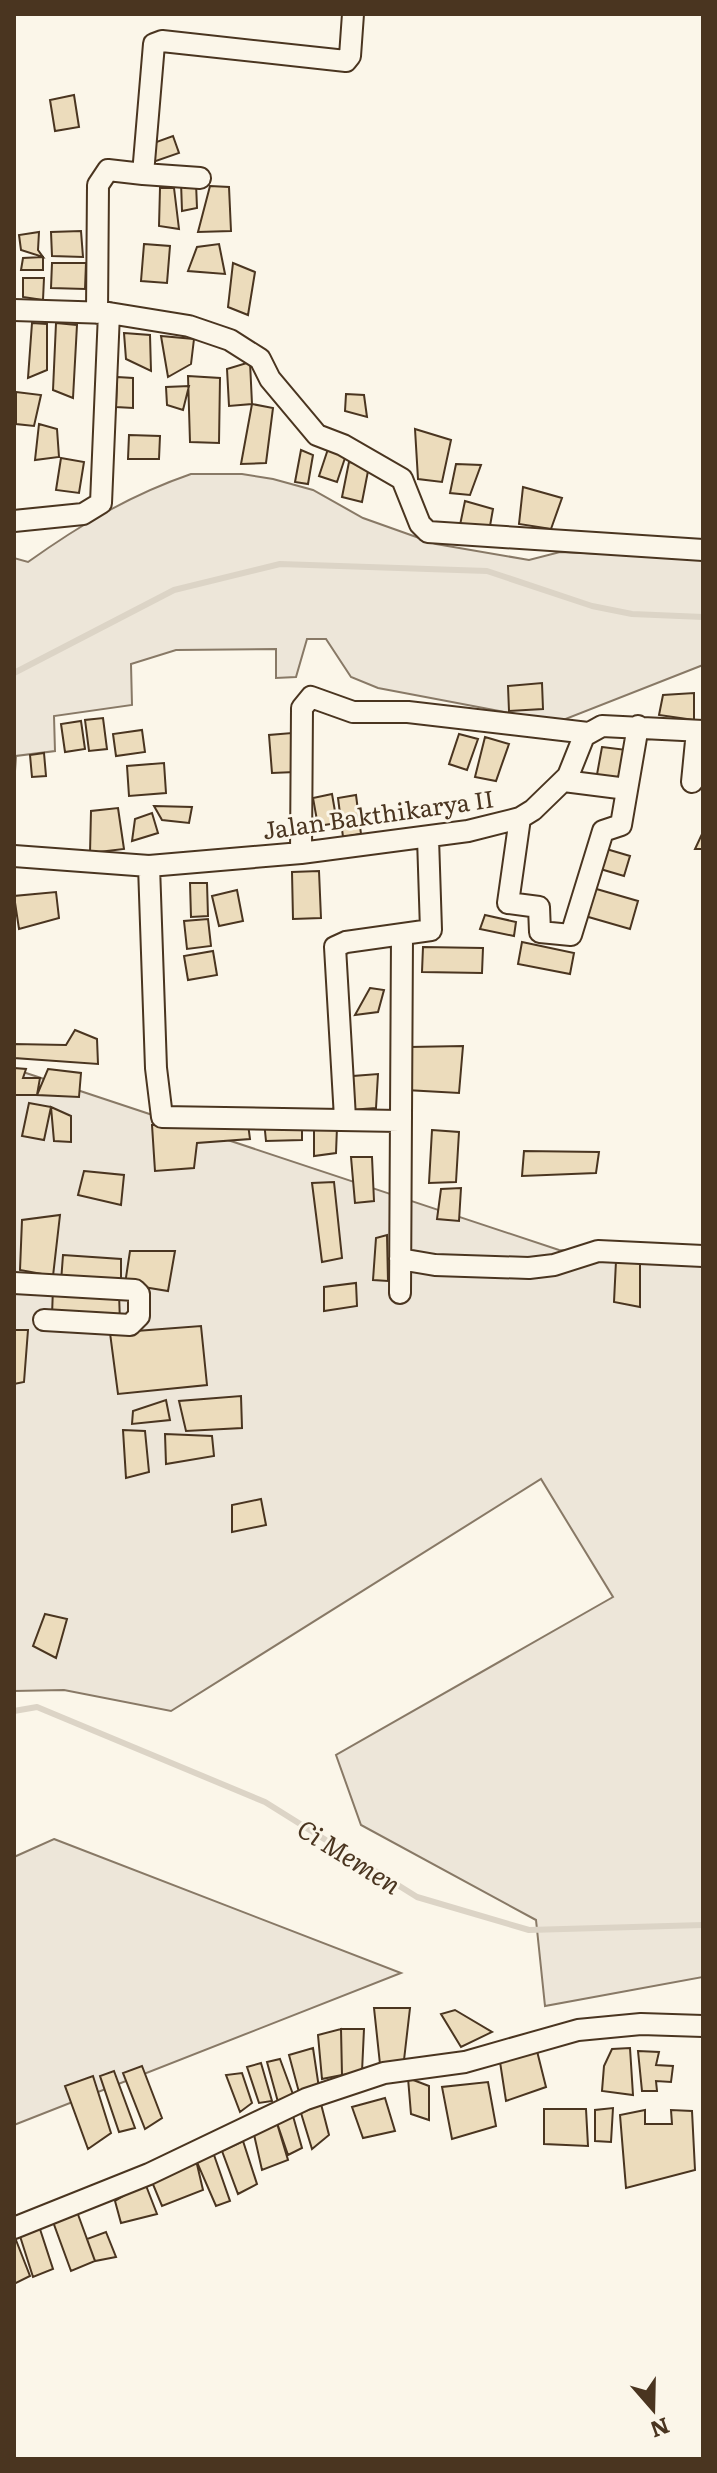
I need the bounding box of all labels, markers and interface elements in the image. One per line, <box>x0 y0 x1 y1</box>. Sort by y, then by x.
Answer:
street label: Jalan Bakthikarya II <box>260 779 496 847</box>
water label: Ci Memen <box>291 1808 410 1902</box>
north arrow <box>613 2369 693 2449</box>
text: N <box>646 2411 675 2448</box>

